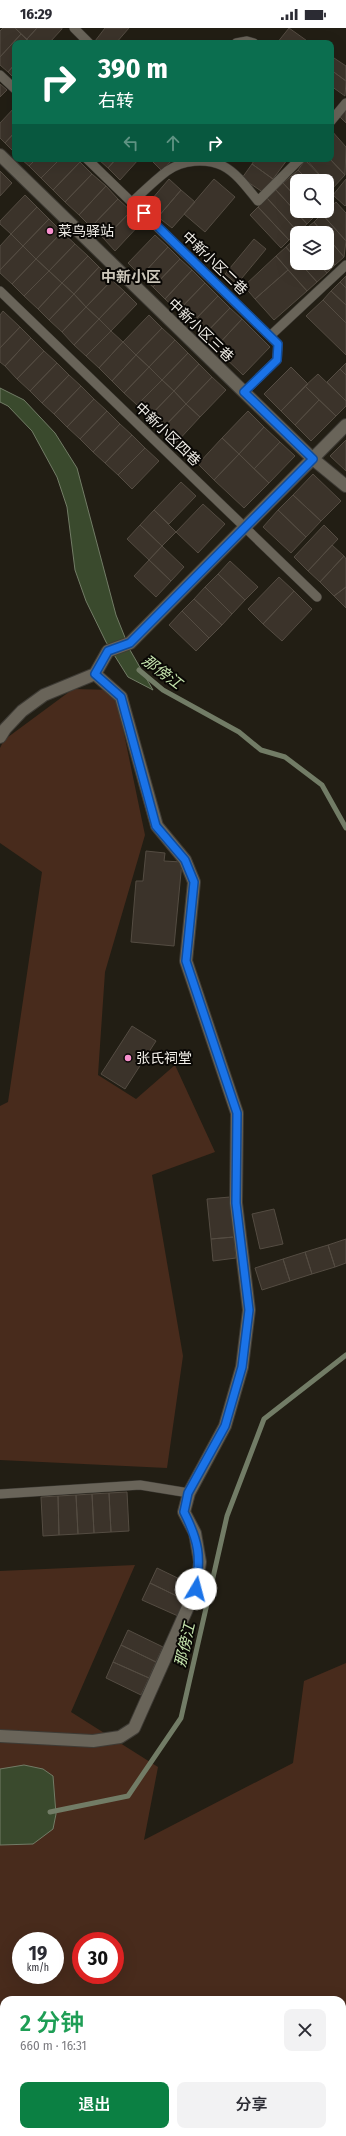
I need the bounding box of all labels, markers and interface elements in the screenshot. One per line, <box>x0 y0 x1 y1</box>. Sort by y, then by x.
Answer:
text: 16:29 <box>20 5 52 23</box>
text: 390 m <box>98 52 168 85</box>
icon: right <box>32 56 84 108</box>
text: 右转 <box>98 90 134 112</box>
icon: left <box>120 132 142 154</box>
icon: ahead <box>162 132 184 154</box>
icon: right <box>204 132 226 154</box>
map controls <box>290 174 334 270</box>
button: search <box>290 174 334 218</box>
pin <box>127 196 161 230</box>
icon: arrive <box>133 202 155 224</box>
place label: 菜鸟驿站 <box>58 223 114 240</box>
marker: 菜鸟驿站 <box>45 226 55 236</box>
button: layers <box>290 226 334 270</box>
street label: 中新小区二巷 <box>179 228 251 299</box>
district label: 中新小区 <box>101 268 161 286</box>
street label: 中新小区三巷 <box>165 295 237 366</box>
street label: 中新小区四巷 <box>132 399 204 470</box>
water label: 那傍江 <box>139 651 187 694</box>
place label: 张氏祠堂 <box>136 1050 192 1067</box>
marker: 张氏祠堂 <box>123 1053 133 1063</box>
position arrow <box>175 1568 217 1610</box>
water label: 那傍江 <box>171 1619 199 1669</box>
speed limit sign: 30 <box>72 1932 124 1984</box>
text: 19 <box>29 1941 47 1965</box>
text: km/h <box>27 1962 49 1974</box>
text: 2 分钟 <box>20 2009 84 2037</box>
button: close <box>284 2009 326 2051</box>
text: 660 m · 16:31 <box>20 2038 87 2053</box>
button: 退出 <box>20 2082 169 2128</box>
button: 分享 <box>177 2082 326 2128</box>

